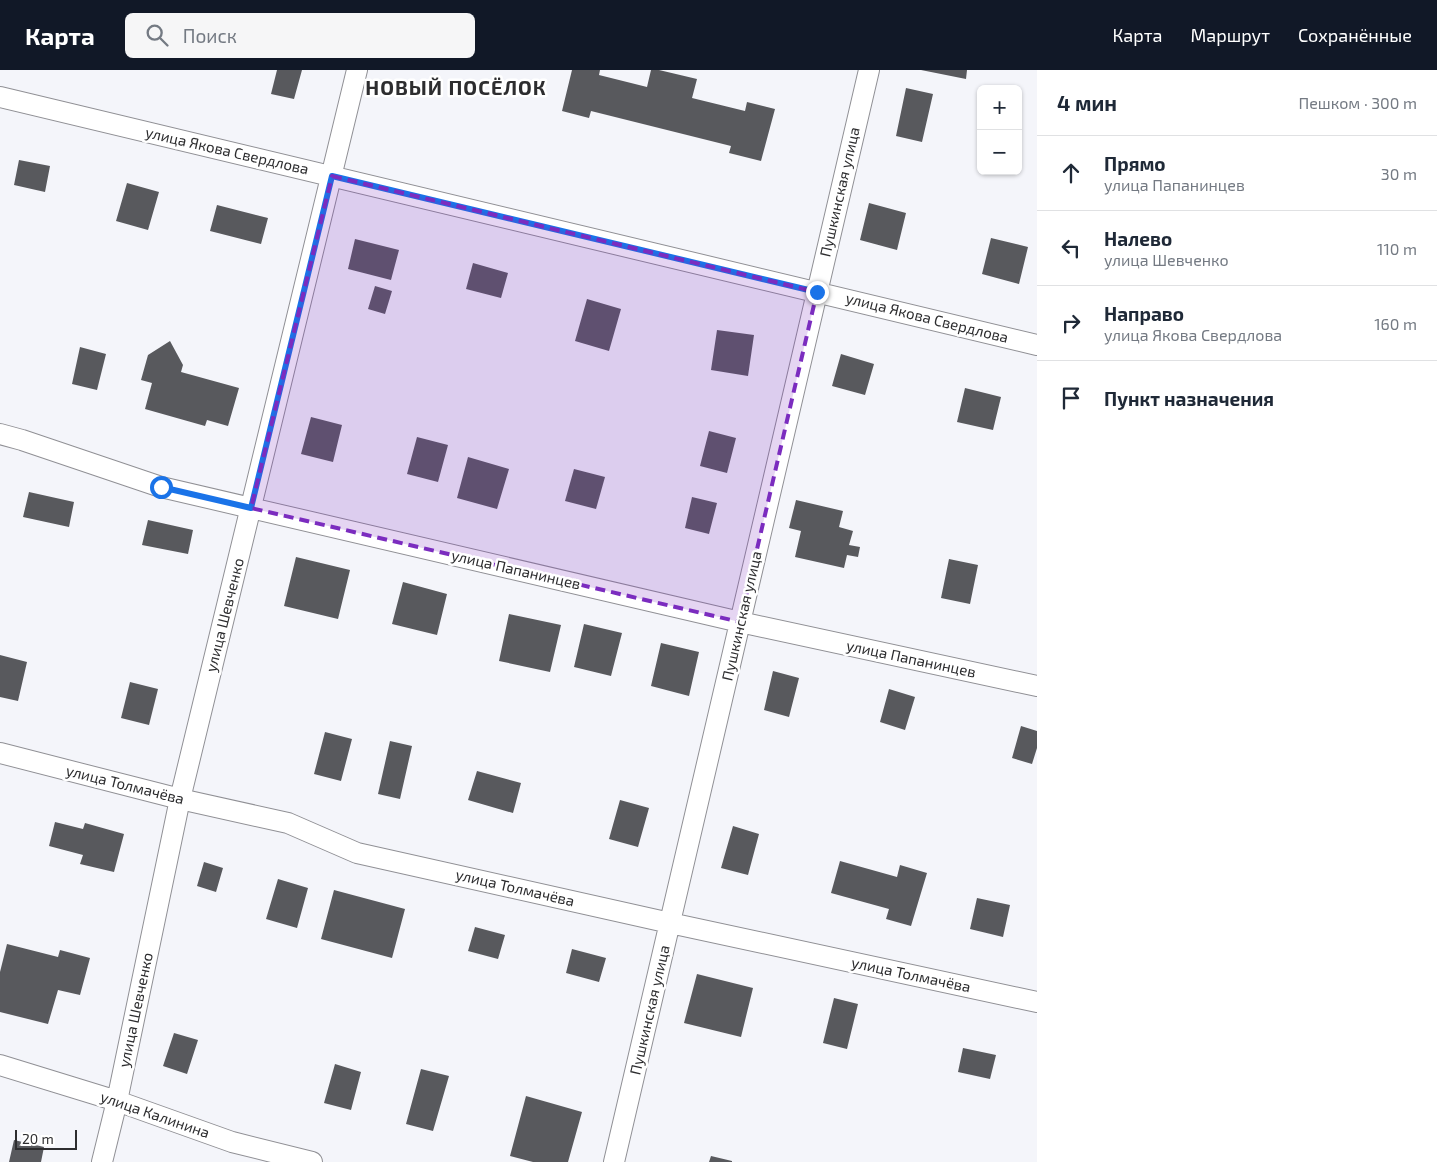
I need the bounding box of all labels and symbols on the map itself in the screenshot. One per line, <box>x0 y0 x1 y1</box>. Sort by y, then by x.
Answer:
district label: НОВЫЙ ПОСЁЛОК <box>365 75 547 99</box>
street label: улица Якова Свердлова <box>144 122 311 179</box>
street label: Пушкинская улица <box>815 125 864 259</box>
route end <box>806 281 829 304</box>
street label: улица Якова Свердлова <box>844 288 1010 347</box>
route start <box>150 476 173 499</box>
street label: улица Папанинцев <box>450 545 583 594</box>
street label: Пушкинская улица <box>717 549 766 683</box>
street label: улица Шевченко <box>201 556 248 674</box>
street label: улица Папанинцев <box>845 635 978 682</box>
street label: улица Толмачёва <box>64 761 186 808</box>
street label: улица Толмачёва <box>454 865 576 910</box>
street label: Пушкинская улица <box>625 943 674 1077</box>
street label: улица Шевченко <box>114 951 157 1069</box>
street label: улица Толмачёва <box>850 953 972 996</box>
street label: улица Калинина <box>98 1087 212 1142</box>
scale bar <box>15 1127 78 1150</box>

